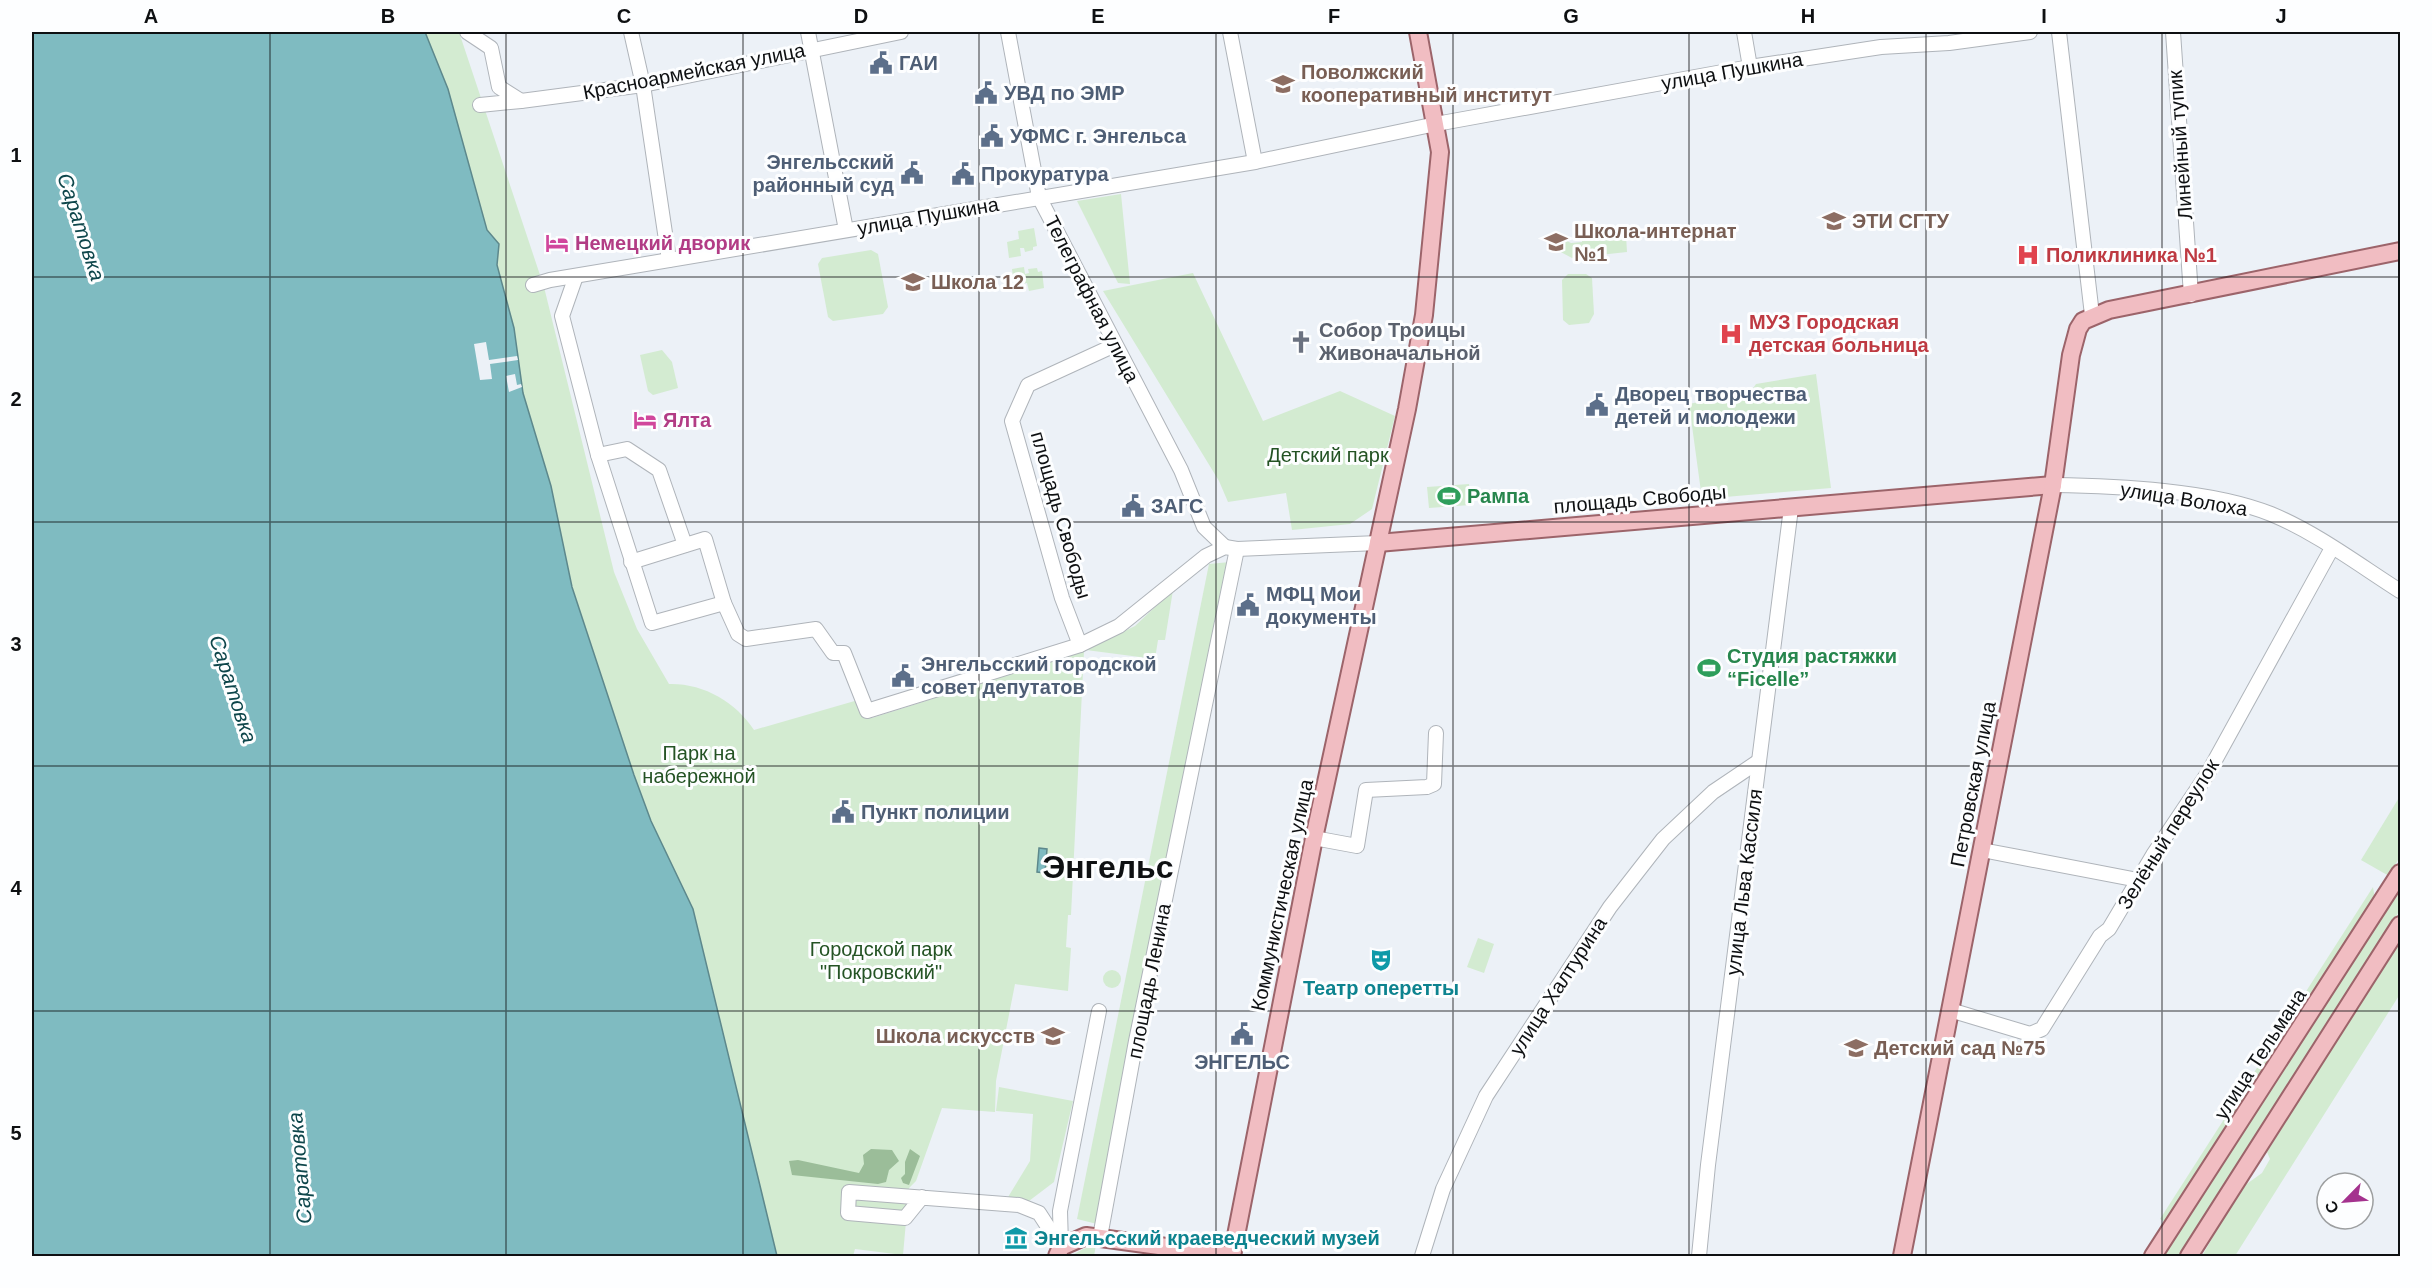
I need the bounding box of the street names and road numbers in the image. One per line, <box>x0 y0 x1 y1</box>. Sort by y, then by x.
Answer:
street label: Красноармейская улица <box>581 38 808 103</box>
street label: улица Пушкина <box>1660 48 1805 94</box>
street label: Линейный тупик <box>2164 69 2196 221</box>
street label: улица Пушкина <box>856 193 1001 239</box>
street label: Телеграфная улица <box>1040 212 1144 387</box>
street label: площадь Свободы <box>1027 429 1095 601</box>
street label: улица Волоха <box>2119 478 2250 520</box>
street label: площадь Свободы <box>1553 480 1727 518</box>
street label: Петровская улица <box>1946 698 2000 869</box>
street label: Зелёный переулок <box>2113 755 2223 913</box>
street label: Коммунистическая улица <box>1247 776 1318 1013</box>
street label: улица Льва Кассиля <box>1722 788 1766 976</box>
street label: площадь Ленина <box>1123 901 1175 1061</box>
street label: улица Халтурина <box>1505 912 1611 1059</box>
street label: улица Тельмана <box>2210 984 2311 1123</box>

